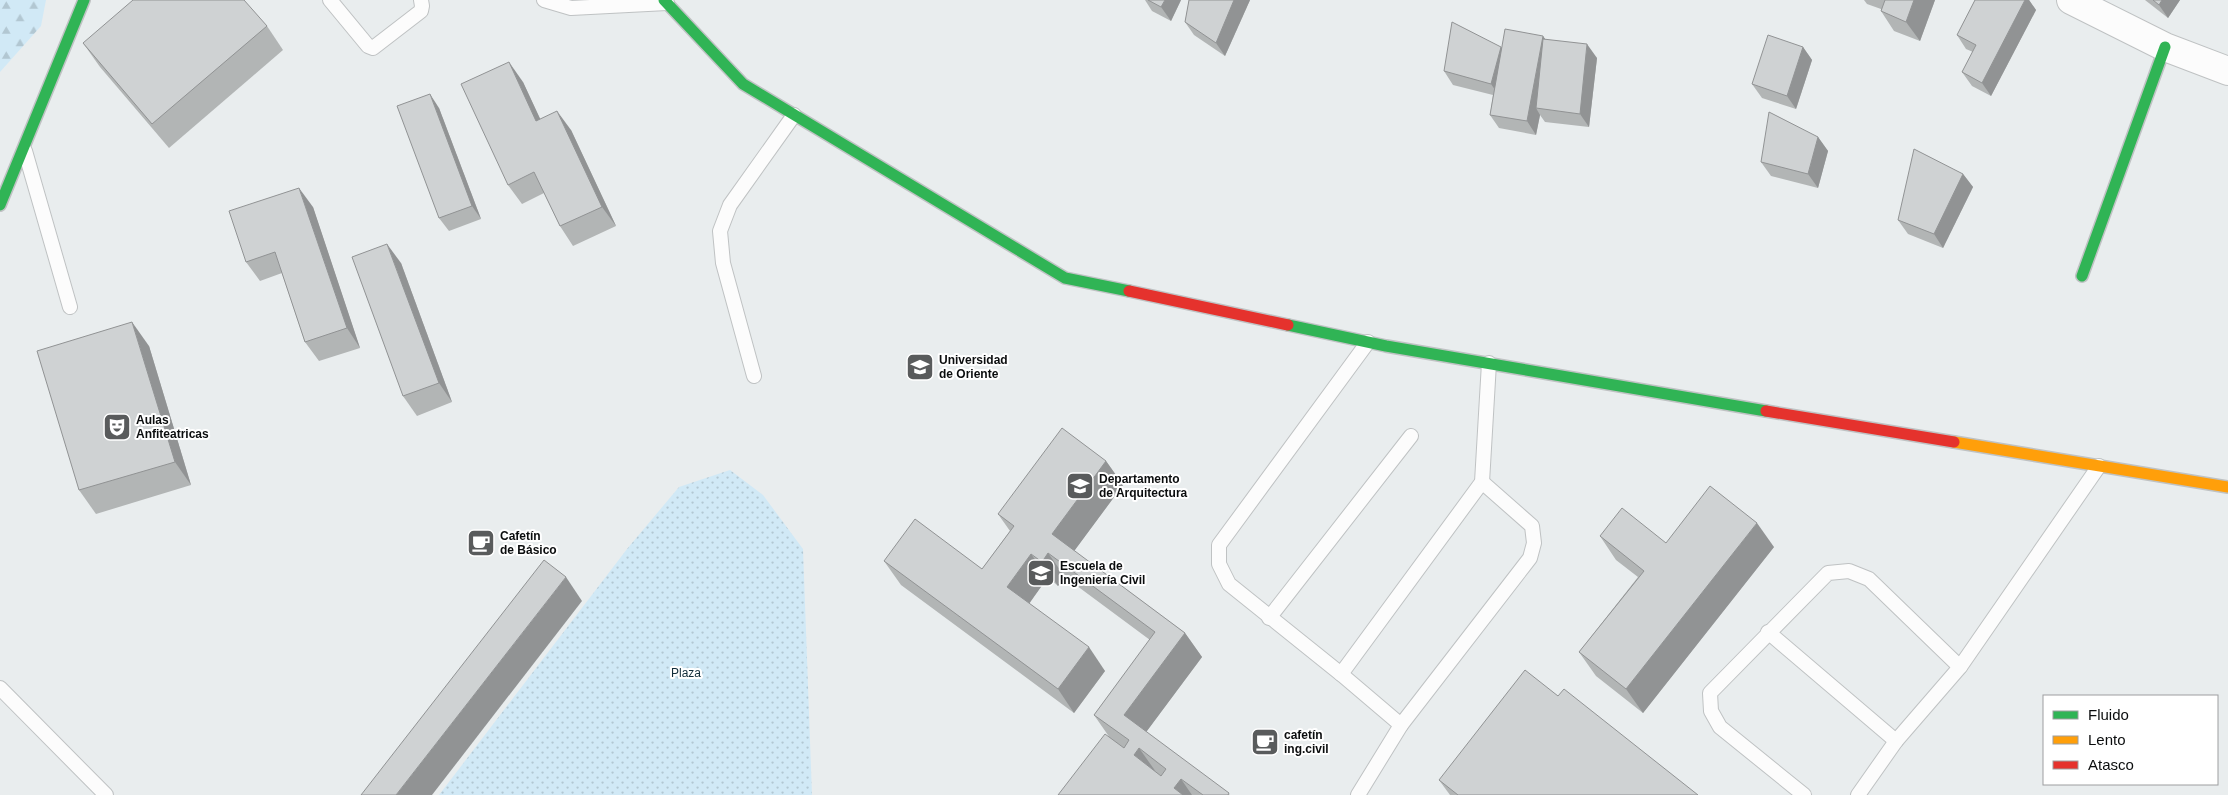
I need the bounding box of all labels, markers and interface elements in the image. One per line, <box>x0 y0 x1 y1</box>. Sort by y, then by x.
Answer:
school or university icon: Universidad de Oriente <box>905 352 935 382</box>
place label: Universidad de Oriente <box>939 353 1008 381</box>
theatre icon: Aulas Anfiteatricas <box>102 412 132 442</box>
place label: Aulas Anfiteatricas <box>136 413 209 441</box>
school or university icon: Departamento de Arquitectura <box>1065 471 1095 501</box>
place label: Departamento de Arquitectura <box>1099 472 1188 500</box>
cafe icon: Cafetín de Básico <box>466 528 496 558</box>
place label: Cafetín de Básico <box>500 529 557 557</box>
school or university icon: Escuela de Ingeniería Civil <box>1026 558 1056 588</box>
place label: Escuela de Ingeniería Civil <box>1060 559 1145 587</box>
park label: Plaza <box>671 666 701 680</box>
legend <box>2043 695 2218 785</box>
text: Fluido <box>2088 706 2129 723</box>
cafe icon: cafetín ing.civil <box>1250 727 1280 757</box>
place label: cafetín ing.civil <box>1284 728 1329 756</box>
text: Lento <box>2088 731 2126 748</box>
text: Atasco <box>2088 756 2134 773</box>

